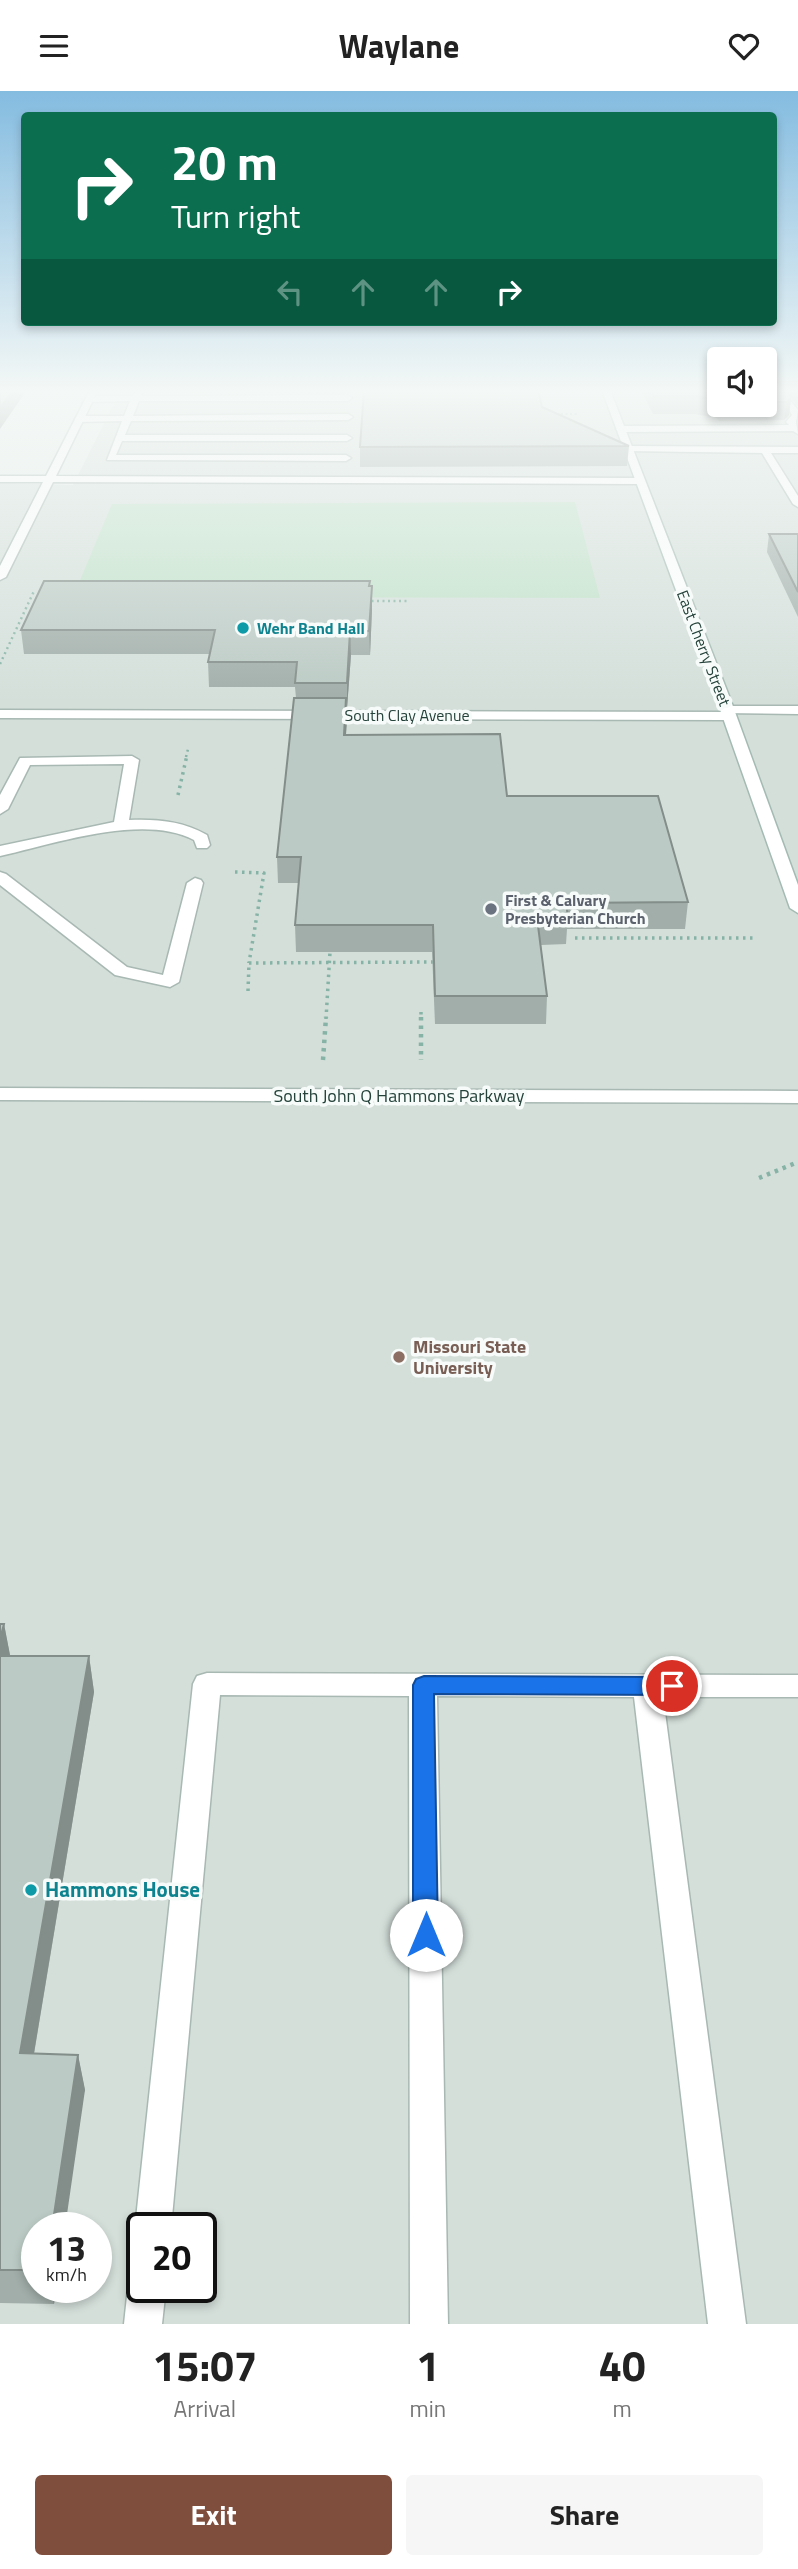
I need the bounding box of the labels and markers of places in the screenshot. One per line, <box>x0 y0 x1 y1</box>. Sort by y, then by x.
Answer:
place label: Wehr Band Hall <box>257 616 365 640</box>
marker: Wehr Band Hall <box>235 620 251 636</box>
place label: First & Calvary Presbyterian Church <box>505 888 646 930</box>
marker: First & Calvary Presbyterian Church <box>483 901 499 917</box>
place label: Missouri State University <box>413 1333 526 1381</box>
marker: Missouri State University <box>391 1349 407 1365</box>
pin <box>642 1656 702 1716</box>
place label: Hammons House <box>45 1873 200 1905</box>
marker: Hammons House <box>23 1882 39 1898</box>

